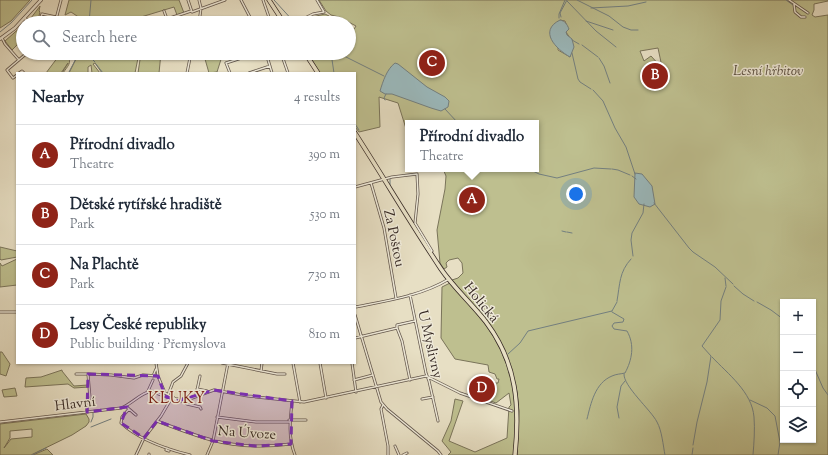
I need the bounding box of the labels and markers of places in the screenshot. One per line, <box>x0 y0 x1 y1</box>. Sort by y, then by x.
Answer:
pin: C <box>419 48 445 78</box>
pin: B <box>642 61 668 91</box>
pin: A <box>459 185 485 215</box>
pin: D <box>469 374 495 404</box>

